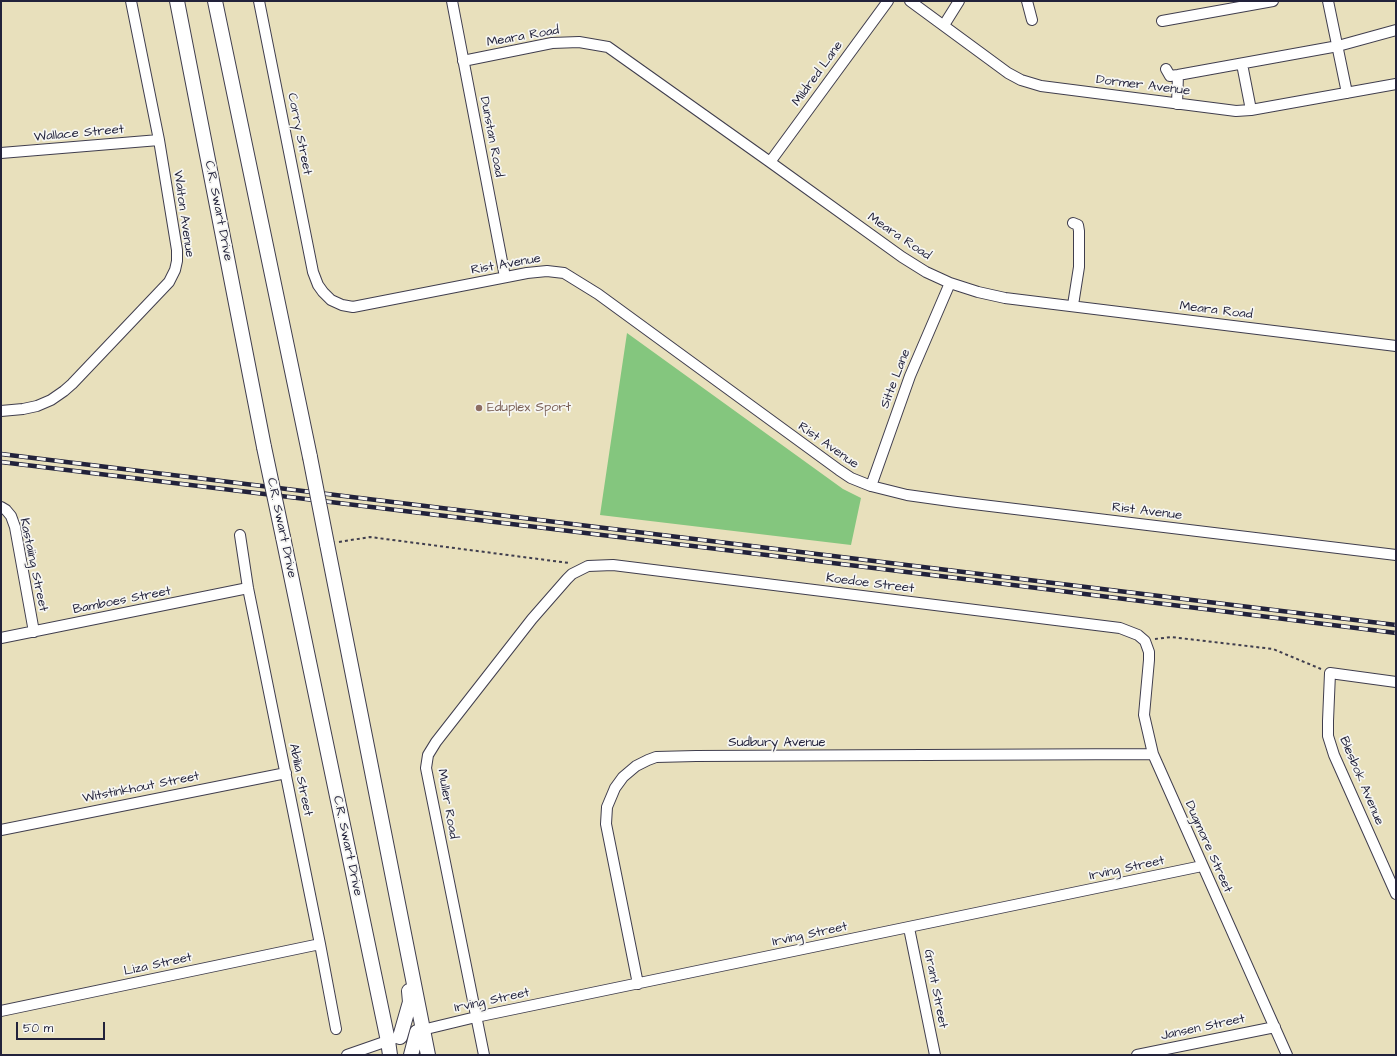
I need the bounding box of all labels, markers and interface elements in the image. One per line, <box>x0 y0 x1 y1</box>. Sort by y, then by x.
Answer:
street label: Meara Road <box>486 23 560 51</box>
street label: Mildred Lane <box>789 38 847 110</box>
street label: Dormer Avenue <box>1095 72 1191 100</box>
street label: Corry Street <box>283 92 315 176</box>
street label: Dunstan Road <box>476 96 506 178</box>
street label: Wallace Street <box>33 122 125 146</box>
street label: C.R. Swart Drive <box>201 160 235 262</box>
street label: Walton Avenue <box>169 170 197 258</box>
street label: Meara Road <box>864 210 934 264</box>
street label: Rist Avenue <box>470 251 542 279</box>
street label: Meara Road <box>1179 299 1253 323</box>
street label: Sitte Lane <box>878 347 914 411</box>
place label: Eduplex Sport <box>487 400 571 416</box>
marker: Eduplex Sport <box>474 403 484 413</box>
street label: Rist Avenue <box>795 419 861 473</box>
street label: C.R. Swart Drive <box>263 477 299 579</box>
street label: Rist Avenue <box>1111 500 1183 524</box>
street label: Kastaiing Street <box>15 517 51 613</box>
street label: Koedoe Street <box>825 571 915 597</box>
street label: Bamboes Street <box>72 584 172 618</box>
street label: Blesbok Avenue <box>1335 734 1387 828</box>
street label: Sudbury Avenue <box>728 735 826 751</box>
street label: Abilia Street <box>285 742 315 818</box>
street label: Muller Road <box>433 768 461 840</box>
street label: Witstinkhout Street <box>81 769 201 807</box>
street label: C.R. Swart Drive <box>329 795 365 897</box>
street label: Dugmore Street <box>1181 799 1235 895</box>
street label: Irving Street <box>1088 853 1166 885</box>
street label: Irving Street <box>771 919 849 951</box>
street label: Grant Street <box>920 948 950 1030</box>
street label: Liza Street <box>122 950 194 980</box>
street label: Irving Street <box>453 985 531 1017</box>
street label: Jansen Street <box>1160 1011 1246 1045</box>
scale bar <box>18 1014 107 1040</box>
text: 50 m <box>23 1020 53 1037</box>

